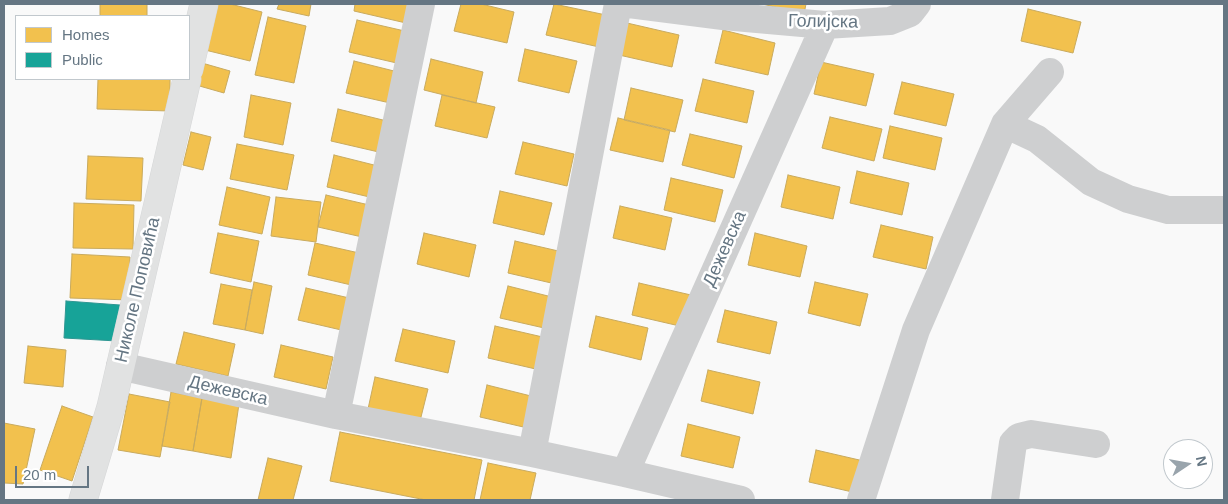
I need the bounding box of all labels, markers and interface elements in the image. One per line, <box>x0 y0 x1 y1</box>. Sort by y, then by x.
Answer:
street label: Голијска <box>788 11 858 33</box>
legend <box>15 15 190 80</box>
text: Homes <box>62 26 110 43</box>
text: Public <box>62 51 103 68</box>
street label: Дежевска <box>699 208 751 290</box>
street label: Николе Поповића <box>111 215 165 365</box>
street label: Дежевска <box>186 371 270 411</box>
north arrow <box>1163 439 1213 489</box>
text: N <box>1193 454 1211 468</box>
scale bar <box>18 456 91 488</box>
text: 20 m <box>23 466 56 483</box>

